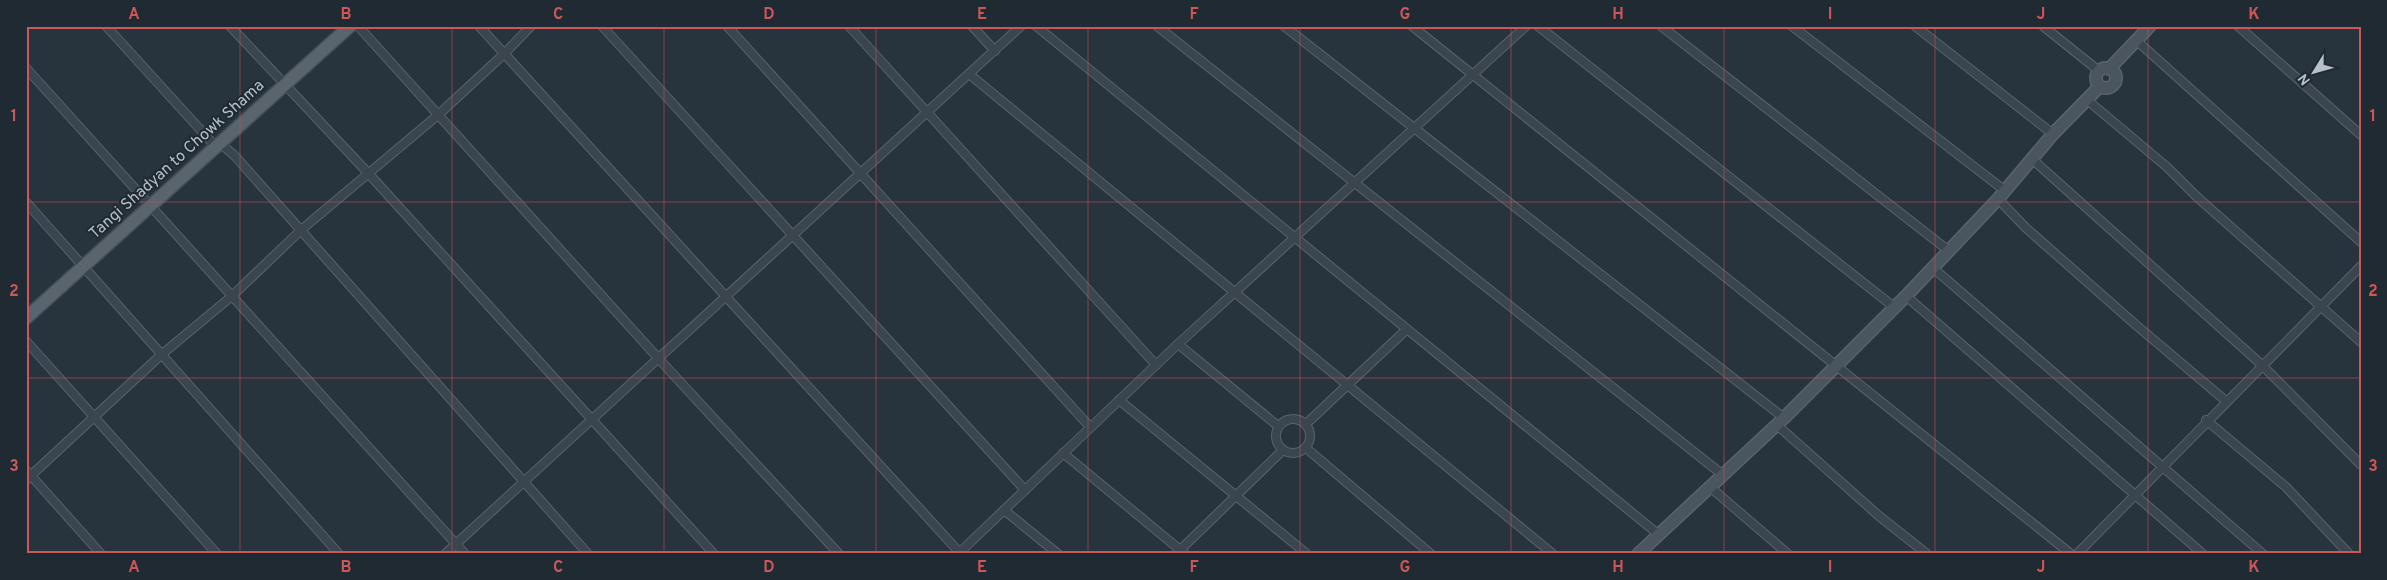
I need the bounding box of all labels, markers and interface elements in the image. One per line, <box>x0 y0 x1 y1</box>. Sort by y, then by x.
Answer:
text: A <box>128 5 140 25</box>
text: B <box>340 5 352 25</box>
text: C <box>553 5 563 25</box>
text: D <box>763 5 775 25</box>
text: E <box>977 5 987 25</box>
text: F <box>1189 5 1199 25</box>
text: G <box>1400 5 1410 25</box>
text: H <box>1612 5 1624 25</box>
text: I <box>1828 5 1832 25</box>
text: J <box>2037 5 2045 25</box>
text: K <box>2248 5 2260 25</box>
north arrow <box>2290 48 2340 98</box>
text: N <box>2295 70 2315 88</box>
street label: Tangi Shadyan to Chowk Shama <box>85 76 269 244</box>
text: 1 <box>11 107 17 127</box>
text: 1 <box>2370 107 2376 127</box>
text: 2 <box>9 282 19 302</box>
text: 2 <box>2368 282 2378 302</box>
text: 3 <box>9 457 19 477</box>
text: 3 <box>2368 457 2378 477</box>
text: A <box>128 558 140 578</box>
text: B <box>340 558 352 578</box>
text: C <box>553 558 563 578</box>
text: D <box>763 558 775 578</box>
text: E <box>977 558 987 578</box>
text: F <box>1189 558 1199 578</box>
text: G <box>1400 558 1410 578</box>
text: H <box>1612 558 1624 578</box>
text: I <box>1828 558 1832 578</box>
text: J <box>2037 558 2045 578</box>
text: K <box>2248 558 2260 578</box>

